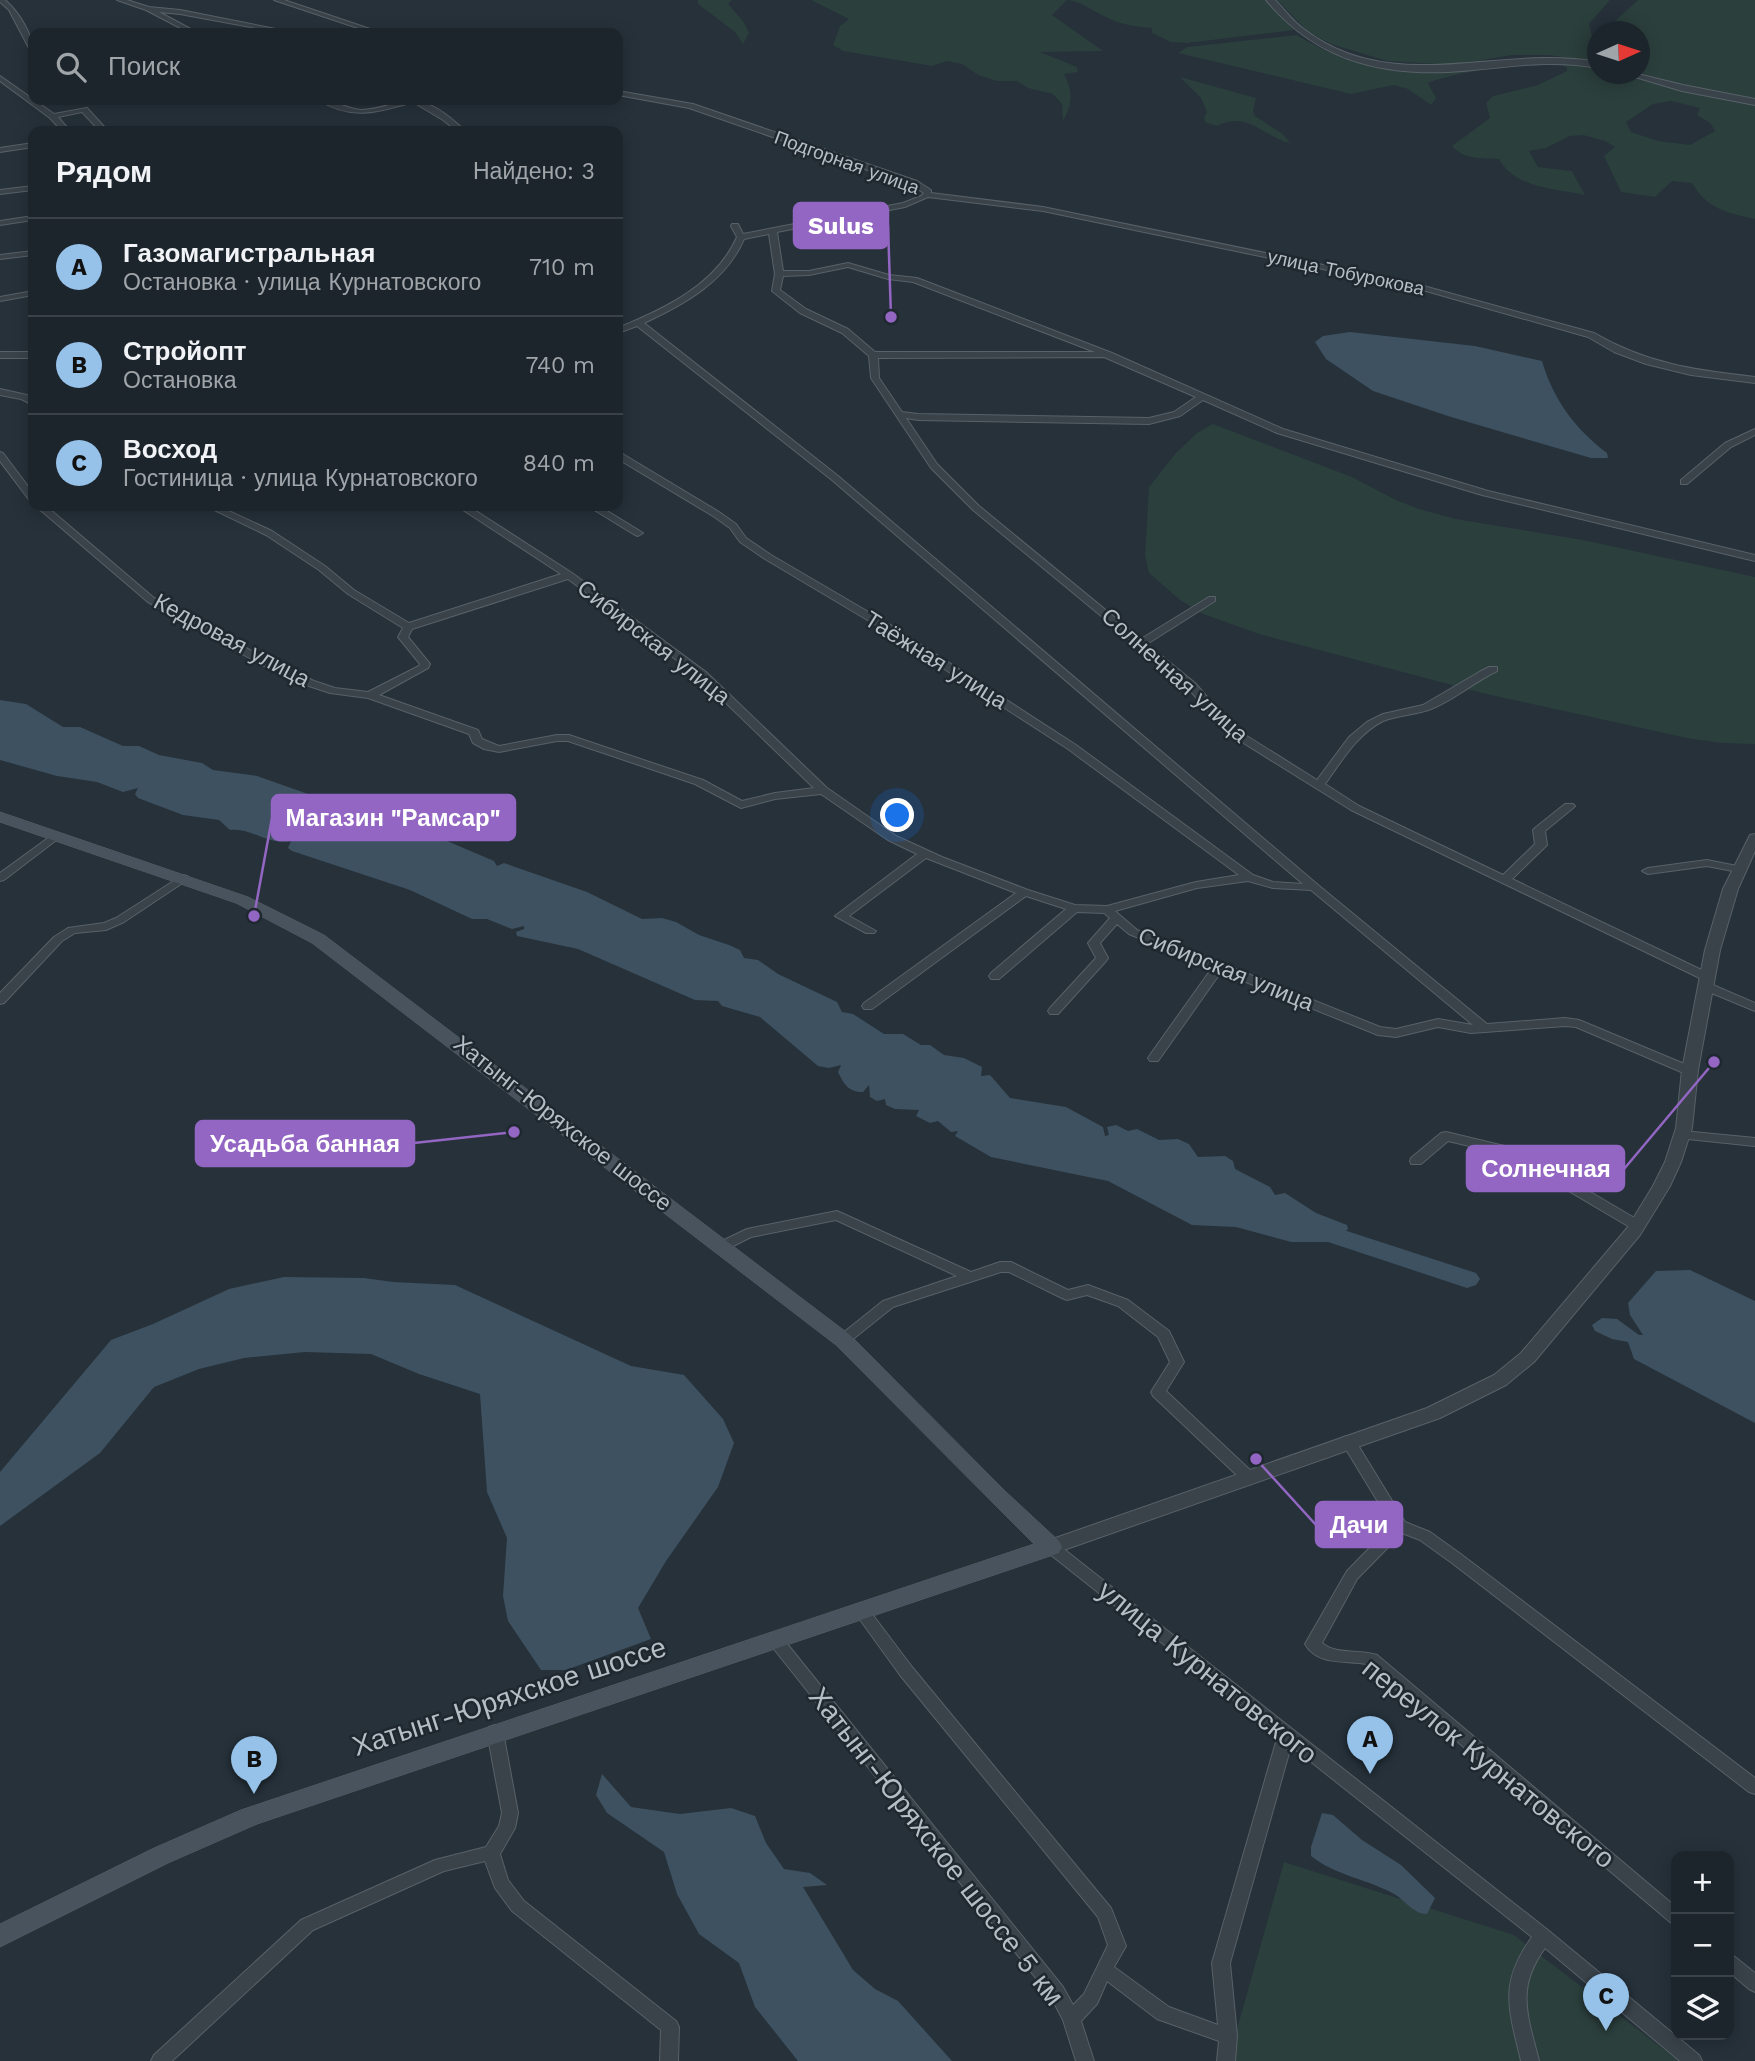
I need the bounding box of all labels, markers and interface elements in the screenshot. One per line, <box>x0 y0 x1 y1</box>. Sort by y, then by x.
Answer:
north arrow <box>1587 21 1650 84</box>
search box <box>28 28 623 105</box>
icon: search <box>52 48 90 86</box>
text: Поиск <box>108 51 180 81</box>
street label: Подгорная улица <box>771 126 923 200</box>
text: Рядом <box>56 154 152 189</box>
text: Найдено: 3 <box>473 158 595 185</box>
callout: Sulus <box>794 203 888 248</box>
text: Sulus <box>808 212 874 240</box>
text: Газомагистральная <box>123 238 376 268</box>
street label: улица Тобурокова <box>1265 245 1427 300</box>
text: A <box>71 254 87 281</box>
text: 710 m <box>529 254 595 281</box>
text: Остановка · улица Курнатовского <box>123 269 481 296</box>
text: Стройопт <box>123 336 247 366</box>
text: B <box>71 352 87 379</box>
text: 740 m <box>526 352 595 379</box>
text: Остановка <box>123 367 237 394</box>
text: Восход <box>123 434 217 464</box>
text: C <box>71 450 87 477</box>
text: 840 m <box>523 450 595 477</box>
text: Гостиница · улица Курнатовского <box>123 465 478 492</box>
street label: Сибирская улица <box>572 574 736 711</box>
street label: Кедровая улица <box>149 588 315 693</box>
street label: Солнечная улица <box>1096 602 1254 748</box>
street label: Таёжная улица <box>859 606 1012 715</box>
callout: Магазин "Рамсар" <box>272 795 515 840</box>
your location <box>880 798 914 832</box>
text: Магазин "Рамсар" <box>286 804 500 832</box>
street label: Сибирская улица <box>1134 922 1318 1017</box>
street label: Хатынг-Юряхское шоссе <box>448 1030 677 1217</box>
callout: Усадьба банная <box>196 1121 414 1166</box>
text: Усадьба банная <box>210 1130 400 1158</box>
callout: Солнечная <box>1467 1146 1624 1191</box>
text: Солнечная <box>1481 1155 1611 1183</box>
callout: Дачи <box>1316 1502 1402 1547</box>
text: Дачи <box>1330 1511 1388 1539</box>
street label: улица Курнатовского <box>1091 1574 1324 1771</box>
street label: Хатынг-Юряхское шоссе <box>348 1630 670 1763</box>
street label: переулок Курнатовского <box>1356 1651 1621 1875</box>
street label: Хатынг-Юряхское шоссе 5 км <box>802 1681 1071 2012</box>
pin: A <box>1347 1716 1393 1774</box>
pin: B <box>231 1736 277 1794</box>
map controls <box>1671 1851 1734 2040</box>
button: + <box>1671 1851 1734 1914</box>
button: − <box>1671 1914 1734 1977</box>
pin: C <box>1583 1973 1629 2031</box>
button: layers <box>1671 1977 1734 2040</box>

